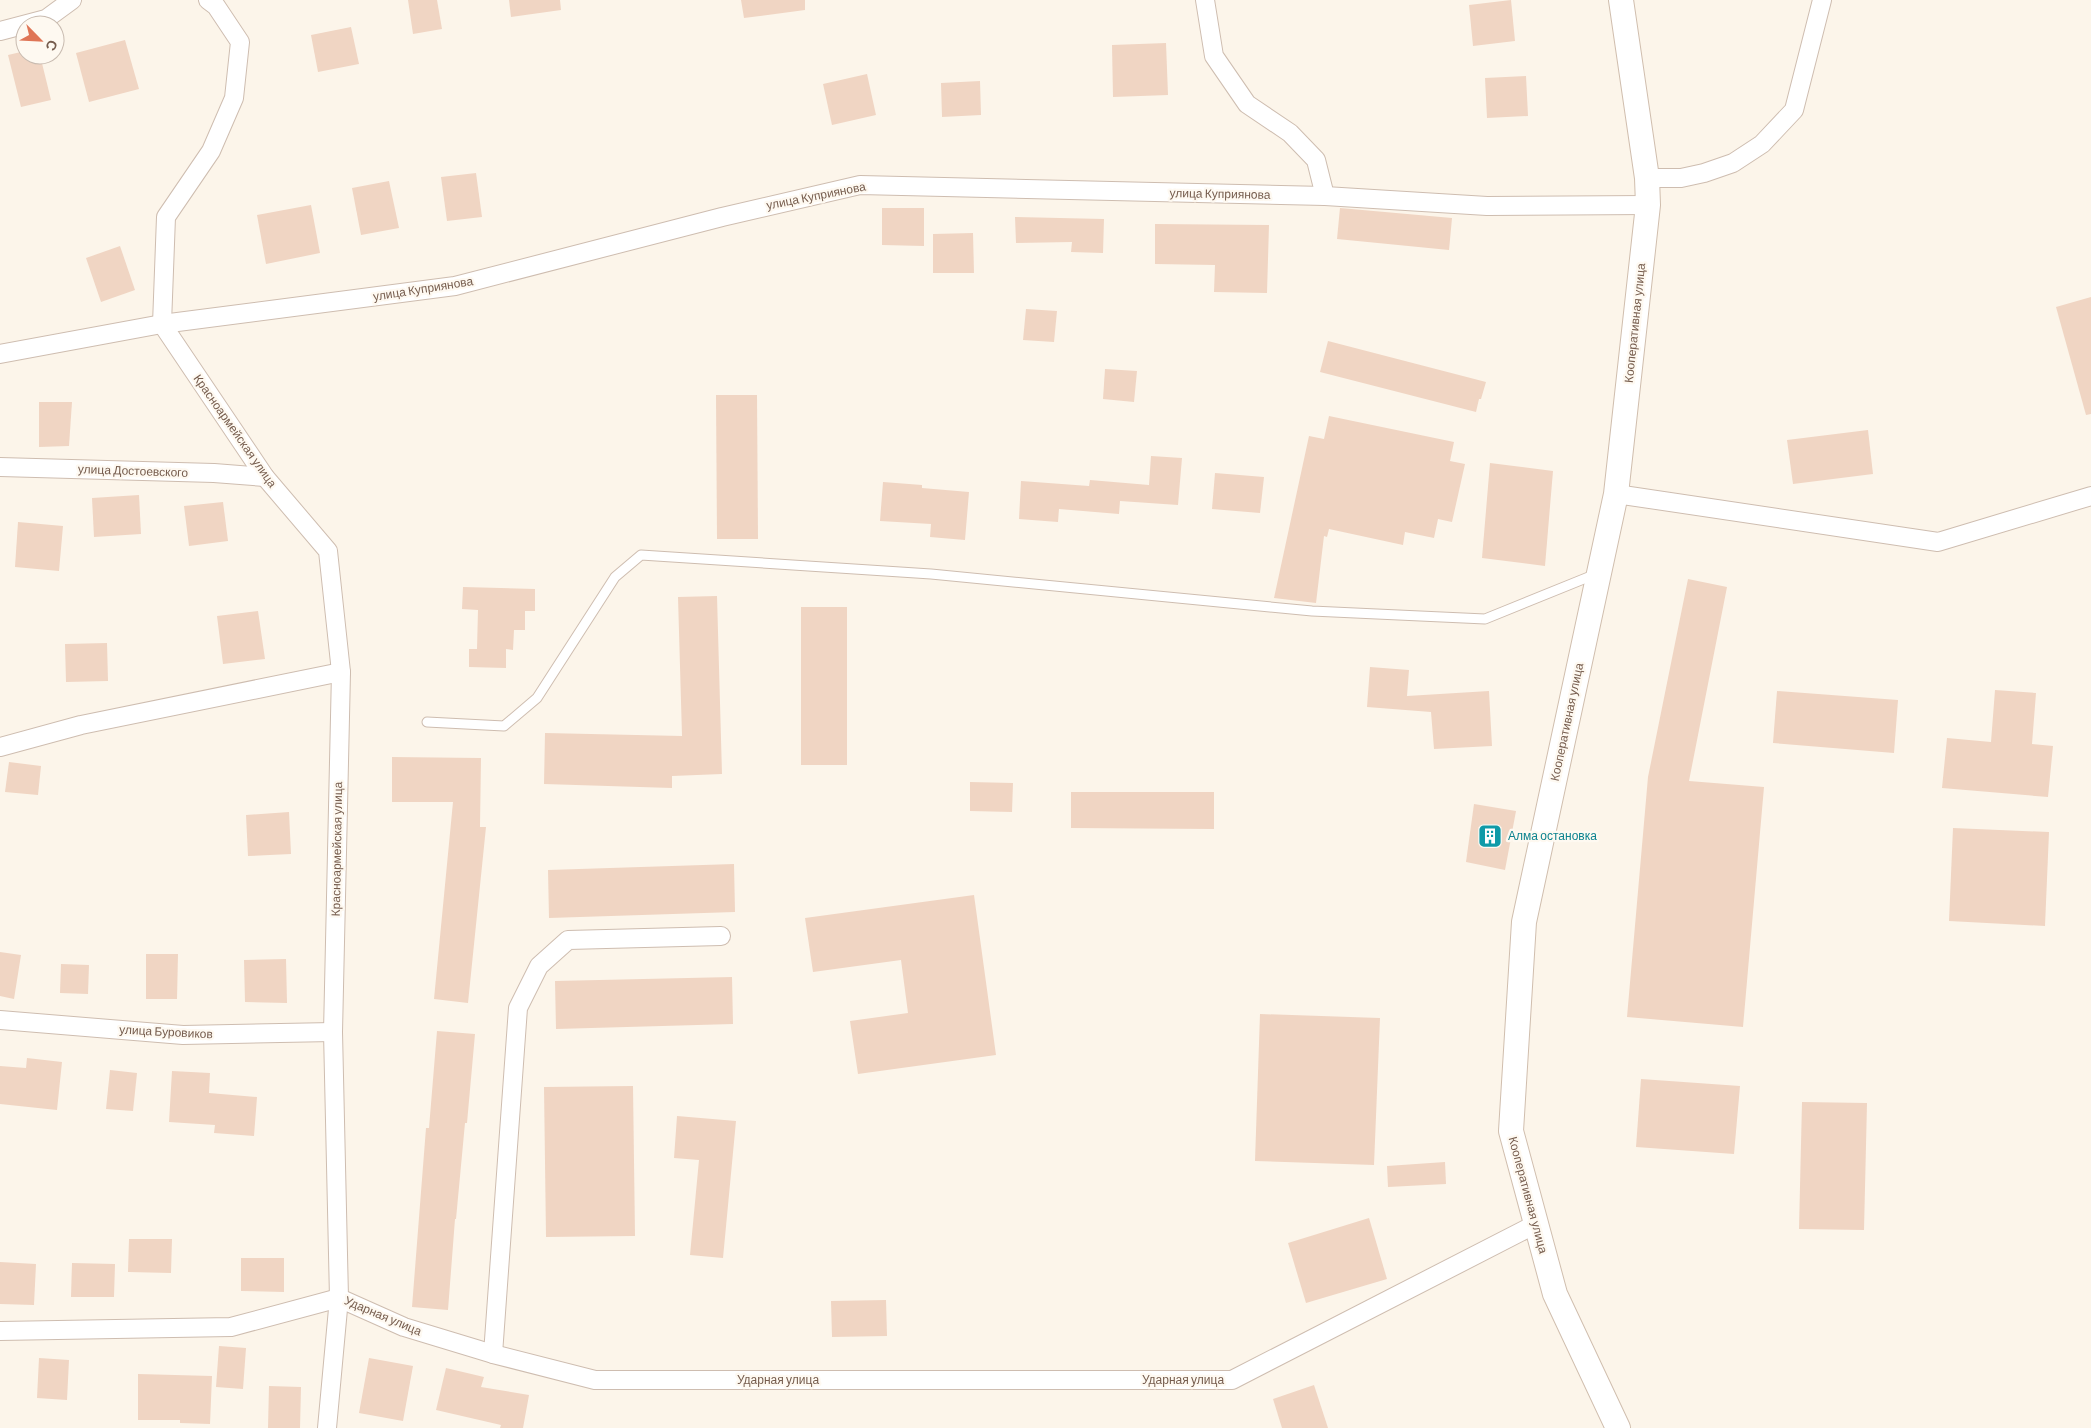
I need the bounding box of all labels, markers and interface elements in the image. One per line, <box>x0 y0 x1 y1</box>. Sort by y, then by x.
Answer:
north arrow <box>15 15 65 65</box>
text: С <box>43 37 62 54</box>
street label: улица Куприянова <box>765 178 867 213</box>
street label: улица Куприянова <box>1169 185 1271 202</box>
street label: Кооперативная улица <box>1621 262 1648 384</box>
street label: улица Куприянова <box>372 273 474 304</box>
street label: Красноармейская улица <box>191 371 280 490</box>
street label: улица Достоевского <box>78 461 189 480</box>
street label: Кооперативная улица <box>1547 661 1586 782</box>
street label: Красноармейская улица <box>328 781 345 916</box>
building icon: Алма остановка <box>1477 823 1503 849</box>
place label: Алма остановка <box>1508 828 1597 842</box>
street label: улица Буровиков <box>119 1022 213 1041</box>
street label: Кооперативная улица <box>1506 1135 1551 1255</box>
street label: Ударная улица <box>342 1293 424 1339</box>
street label: Ударная улица <box>737 1372 819 1387</box>
street label: Ударная улица <box>1142 1372 1224 1387</box>

